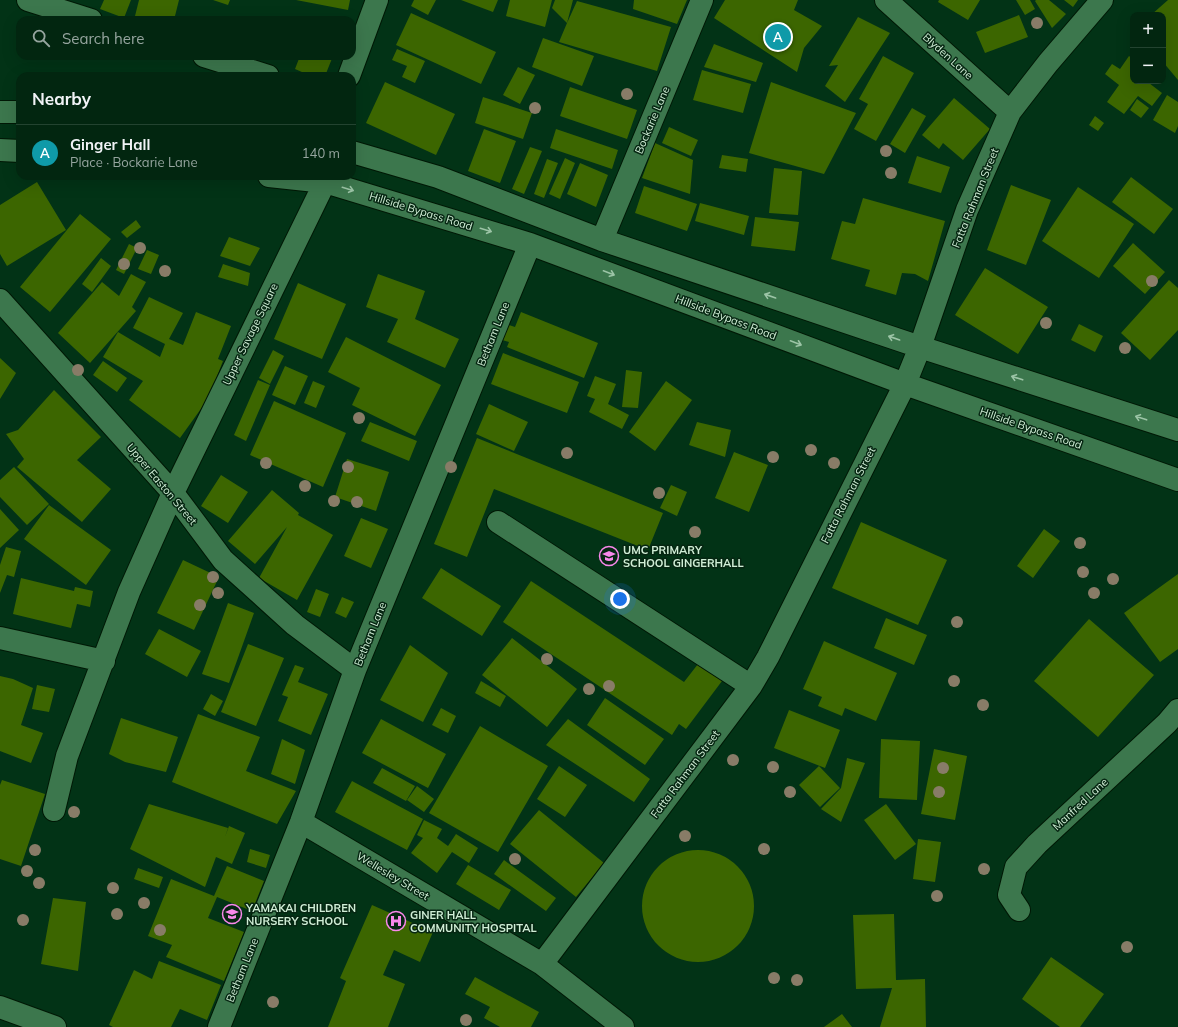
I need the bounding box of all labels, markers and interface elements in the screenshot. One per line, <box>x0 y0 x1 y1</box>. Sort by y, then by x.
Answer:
map controls <box>1130 12 1166 84</box>
button: + <box>1130 12 1166 48</box>
search box <box>16 16 356 60</box>
pin: A <box>765 22 791 52</box>
icon: search <box>30 27 52 49</box>
text: Search here <box>62 29 144 48</box>
street label: Blyden Lane <box>920 30 976 82</box>
button: − <box>1130 48 1166 84</box>
street label: Bockarie Lane <box>632 84 672 156</box>
text: Nearby <box>32 88 91 109</box>
text: Ginger Hall <box>70 135 150 154</box>
text: A <box>40 145 50 161</box>
text: 140 m <box>302 145 340 161</box>
street label: Fatta Rahman Street <box>949 146 1001 250</box>
text: Place · Bockarie Lane <box>70 154 198 170</box>
one-way arrow <box>342 186 355 193</box>
street label: Hillside Bypass Road <box>368 189 474 233</box>
one-way arrow <box>480 227 493 234</box>
one-way arrow <box>603 270 615 278</box>
street label: Upper Savage Square <box>219 281 281 387</box>
street label: Hillside Bypass Road <box>674 291 778 343</box>
one-way arrow <box>765 292 777 300</box>
street label: Betham Lane <box>474 300 512 368</box>
one-way arrow <box>887 334 900 341</box>
one-way arrow <box>790 340 802 348</box>
one-way arrow <box>1011 374 1024 381</box>
street label: Hillside Bypass Road <box>978 404 1084 452</box>
one-way arrow <box>1135 414 1148 421</box>
street label: Upper Easton Street <box>124 440 200 528</box>
street label: Fatta Rahman Street <box>818 444 878 546</box>
place label: UMC PRIMARY SCHOOL GINGERHALL <box>623 543 744 570</box>
school or university icon: UMC PRIMARY SCHOOL GINGERHALL <box>598 545 620 567</box>
your location <box>610 589 630 609</box>
street label: Betham Lane <box>351 600 389 668</box>
street label: Fatta Rahman Street <box>647 727 723 821</box>
street label: Manfred Lane <box>1049 775 1111 833</box>
street label: Wellesley Street <box>354 849 432 903</box>
place label: YAMAKAI CHILDREN NURSERY SCHOOL <box>245 901 356 928</box>
school or university icon: YAMAKAI CHILDREN NURSERY SCHOOL <box>221 903 243 925</box>
place label: GINER HALL COMMUNITY HOSPITAL <box>410 908 537 935</box>
hospital icon: GINER HALL COMMUNITY HOSPITAL <box>385 910 407 932</box>
street label: Betham Lane <box>223 936 261 1004</box>

